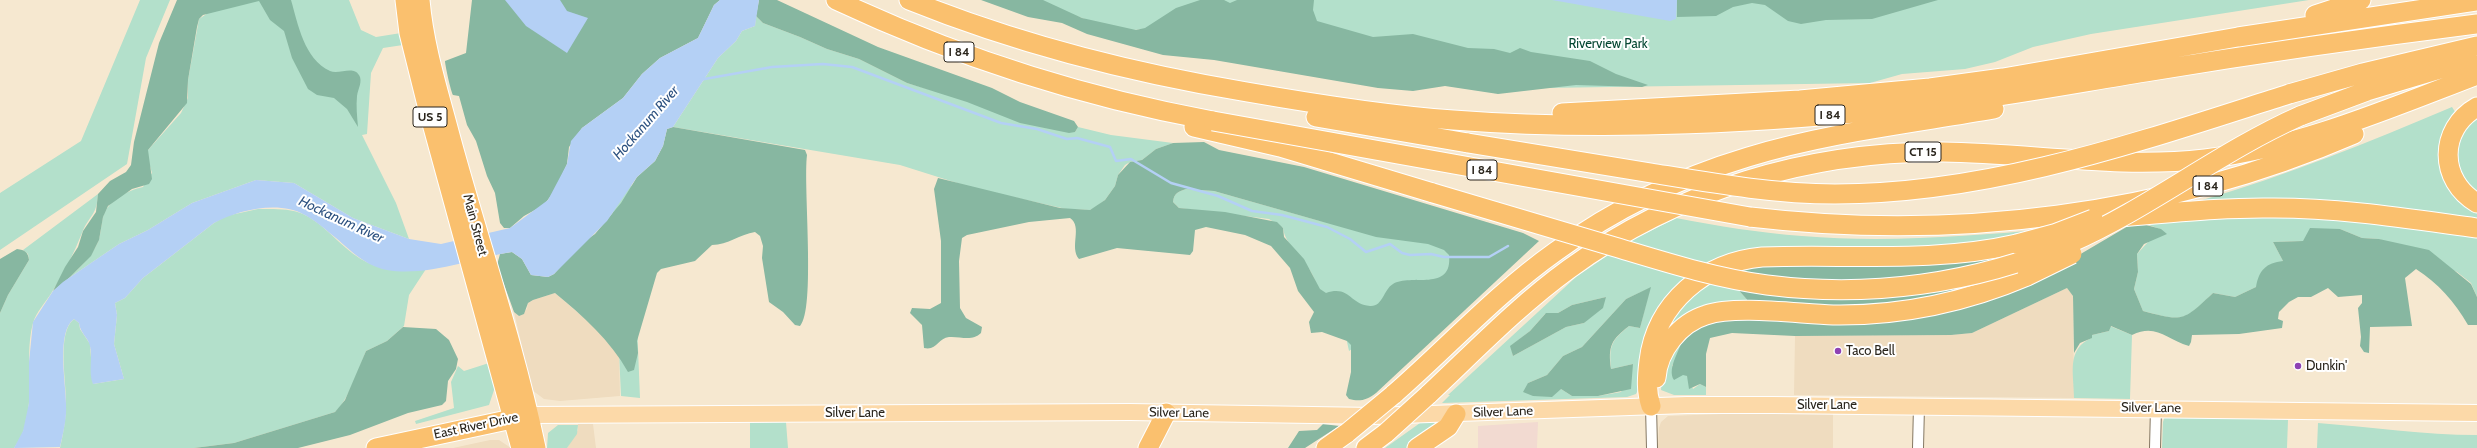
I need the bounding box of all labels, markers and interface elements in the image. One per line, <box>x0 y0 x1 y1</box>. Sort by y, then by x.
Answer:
park label: Riverview Park <box>1568 36 1648 52</box>
road number: I 84 <box>944 42 974 62</box>
water label: Hockanum River <box>610 83 682 163</box>
road number: I 84 <box>1815 105 1845 125</box>
road number: US 5 <box>413 107 447 127</box>
road number: CT 15 <box>1905 142 1941 162</box>
road number: I 84 <box>1467 160 1497 180</box>
road number: I 84 <box>2193 176 2223 196</box>
water label: Hockanum River <box>296 193 386 247</box>
street label: Main Street <box>459 193 491 257</box>
place label: Taco Bell <box>1846 343 1895 359</box>
marker: Taco Bell <box>1833 346 1843 356</box>
place label: Dunkin' <box>2306 358 2347 374</box>
marker: Dunkin' <box>2293 361 2303 371</box>
street label: Silver Lane <box>1797 397 1857 413</box>
street label: Silver Lane <box>2121 400 2181 416</box>
street label: Silver Lane <box>1473 403 1533 421</box>
street label: Silver Lane <box>825 405 885 421</box>
street label: Silver Lane <box>1149 405 1209 421</box>
street label: East River Drive <box>432 409 520 443</box>

